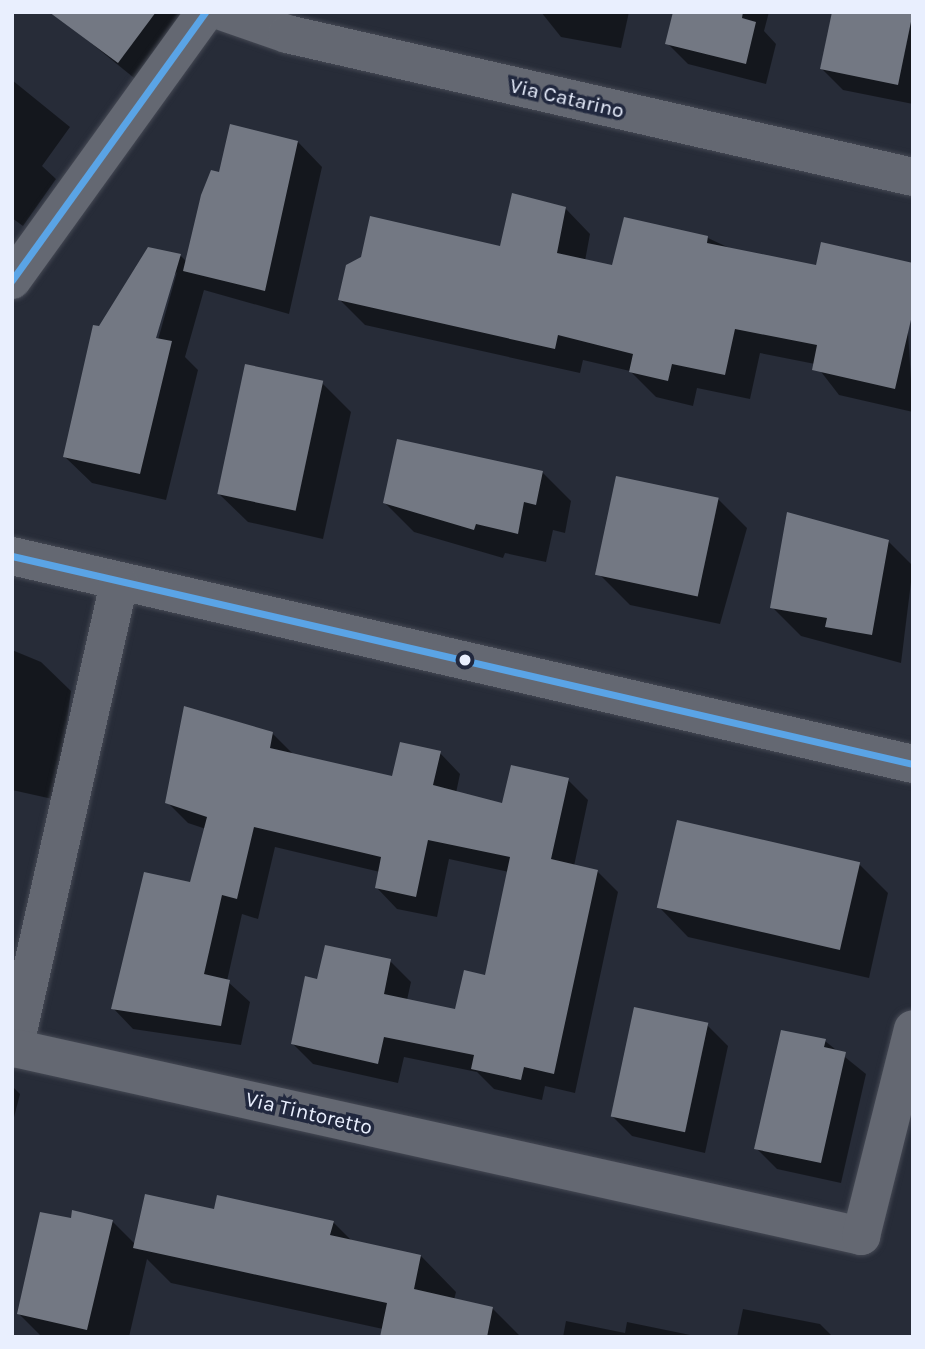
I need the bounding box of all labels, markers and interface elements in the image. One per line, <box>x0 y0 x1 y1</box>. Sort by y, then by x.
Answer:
street label: Via Catarino <box>507 73 627 123</box>
unlabelled marker <box>458 653 472 667</box>
street label: Via Tintoretto <box>243 1086 375 1140</box>

